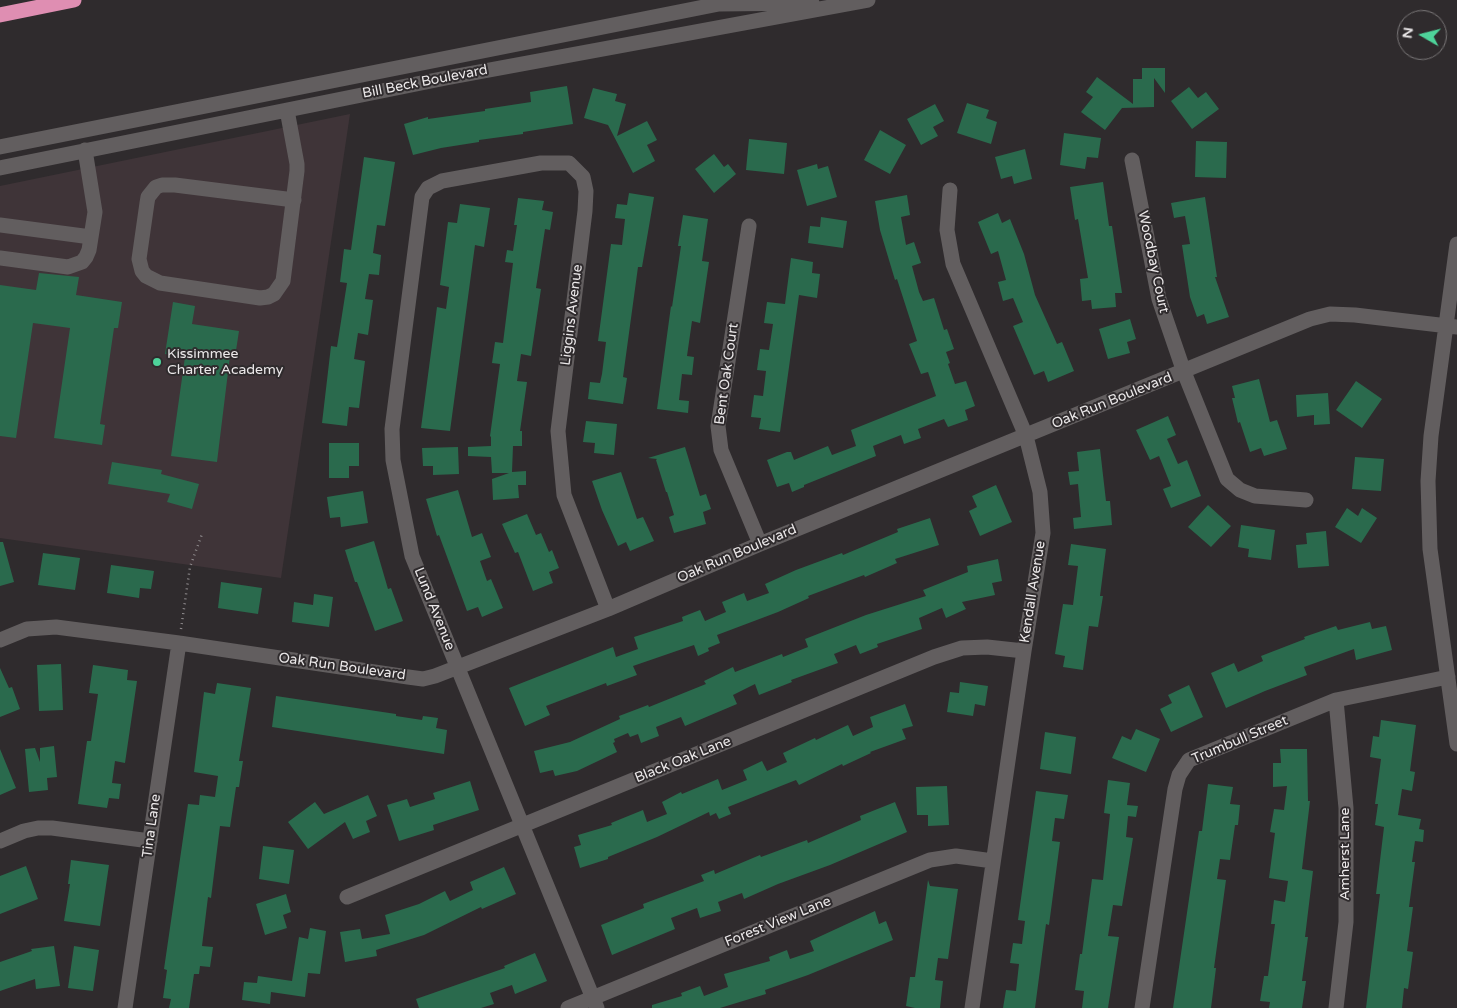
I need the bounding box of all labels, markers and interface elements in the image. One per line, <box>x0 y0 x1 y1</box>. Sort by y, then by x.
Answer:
north arrow <box>1397 10 1447 60</box>
text: N <box>1398 26 1417 40</box>
street label: Bill Beck Boulevard <box>361 62 489 102</box>
street label: Woodbay Court <box>1134 209 1172 315</box>
street label: Liggins Avenue <box>557 264 587 366</box>
street label: Bent Oak Court <box>712 322 742 426</box>
place label: Kissimmee Charter Academy <box>167 346 283 378</box>
marker: Kissimmee Charter Academy <box>151 356 163 368</box>
street label: Oak Run Boulevard <box>1049 369 1175 433</box>
street label: Oak Run Boulevard <box>675 521 799 587</box>
street label: Kendall Avenue <box>1017 540 1049 644</box>
street label: Lund Avenue <box>410 565 458 653</box>
street label: Oak Run Boulevard <box>277 650 407 684</box>
street label: Trumbull Street <box>1190 712 1290 768</box>
street label: Black Oak Lane <box>632 733 734 787</box>
street label: Tina Lane <box>139 793 165 859</box>
street label: Amherst Lane <box>1337 807 1353 901</box>
street label: Forest View Lane <box>722 893 834 951</box>

